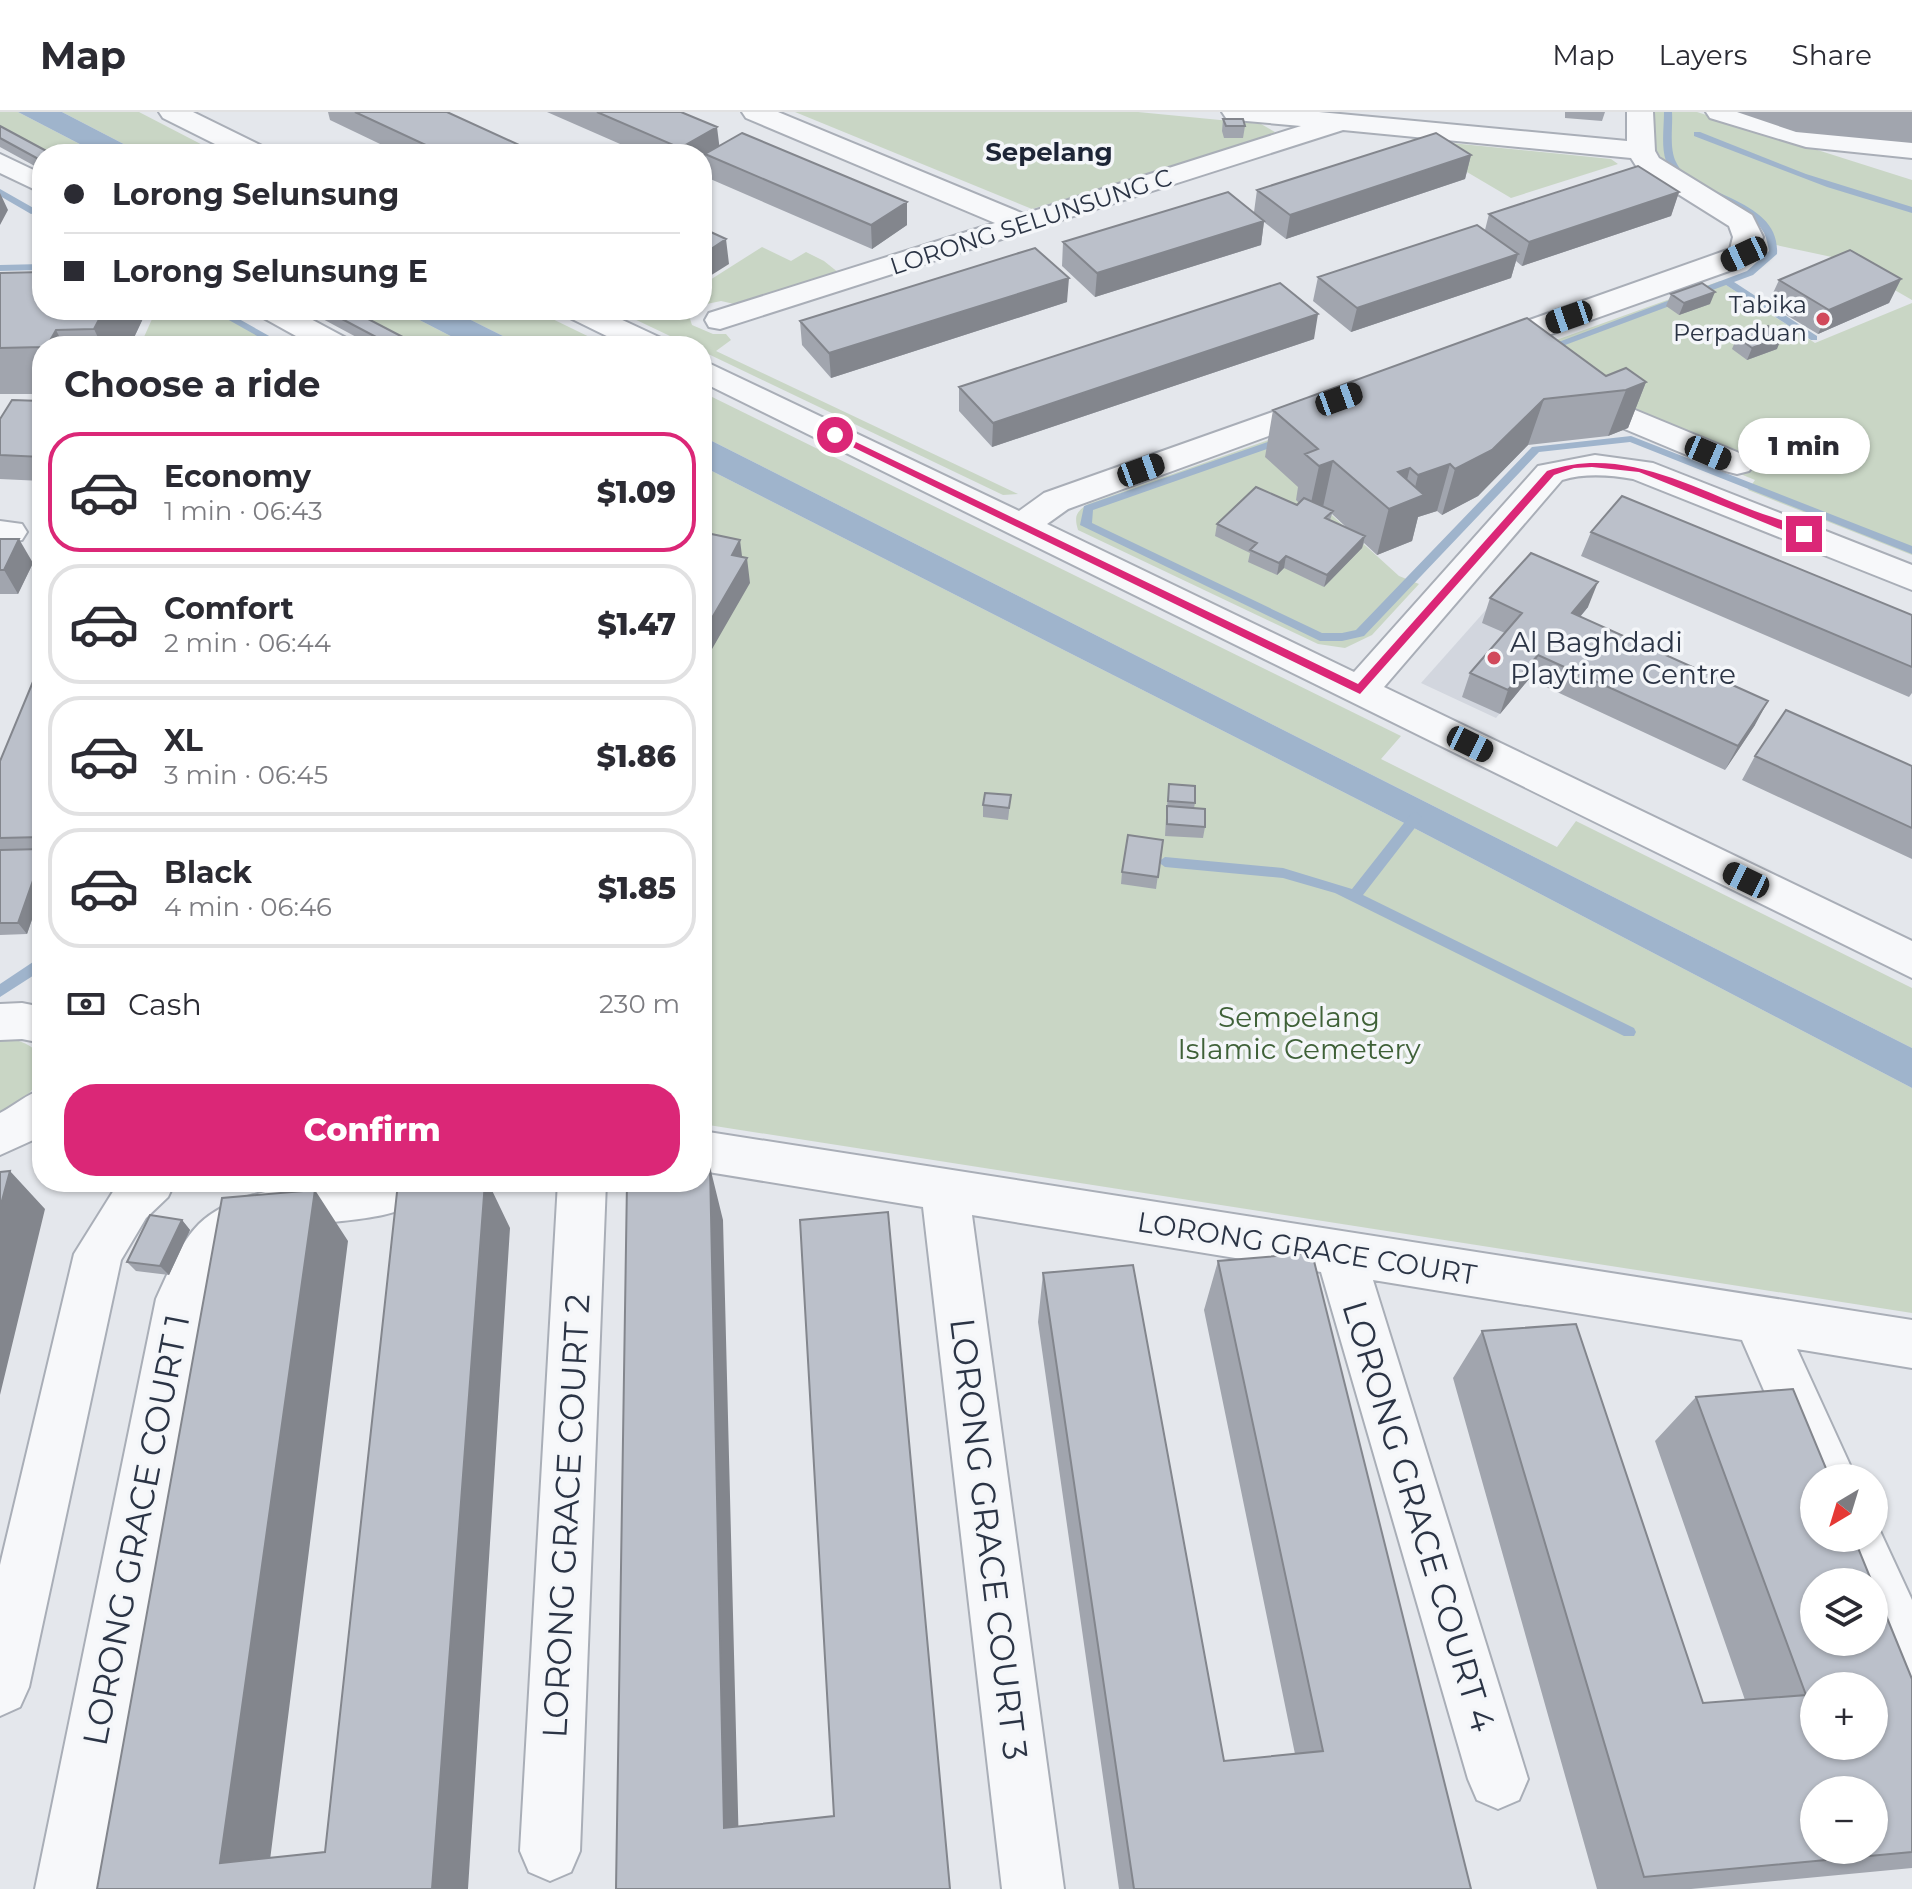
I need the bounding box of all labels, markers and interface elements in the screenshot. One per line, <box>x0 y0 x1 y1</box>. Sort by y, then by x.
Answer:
text: Map <box>40 32 126 79</box>
text: Map <box>1552 38 1615 72</box>
text: Layers <box>1659 38 1748 72</box>
text: Share <box>1792 38 1872 72</box>
district label: Sepelang <box>985 136 1113 168</box>
street label: LORONG SELUNSUNG C <box>887 162 1175 281</box>
text: Lorong Selunsung <box>112 176 399 213</box>
car <box>1717 233 1771 275</box>
text: Lorong Selunsung E <box>112 253 428 290</box>
place label: Tabika Perpaduan <box>1673 290 1807 347</box>
car <box>1542 298 1596 336</box>
marker: Tabika Perpaduan <box>1814 310 1832 328</box>
text: Choose a ride <box>64 362 321 406</box>
car <box>1312 380 1366 418</box>
route start <box>817 417 853 453</box>
callout: 1 min <box>1738 418 1870 474</box>
text: 1 min <box>1768 430 1840 462</box>
car <box>1681 433 1735 473</box>
car <box>1114 451 1168 489</box>
icon: car <box>68 456 140 528</box>
text: Economy <box>164 458 311 495</box>
text: $1.09 <box>597 474 676 511</box>
text: 1 min · 06:43 <box>164 495 323 527</box>
route end <box>1786 516 1822 552</box>
icon: car <box>68 588 140 660</box>
text: Comfort <box>164 590 294 627</box>
text: $1.47 <box>597 606 676 643</box>
place label: Al Baghdadi Playtime Centre <box>1510 625 1736 691</box>
text: 2 min · 06:44 <box>164 627 331 659</box>
marker: Al Baghdadi Playtime Centre <box>1485 649 1503 667</box>
icon: car <box>68 720 140 792</box>
text: XL <box>164 722 203 759</box>
car <box>1443 723 1497 765</box>
text: $1.86 <box>596 738 676 775</box>
text: 3 min · 06:45 <box>164 759 328 791</box>
icon: car <box>68 852 140 924</box>
text: Black <box>164 854 252 891</box>
car <box>1719 859 1773 901</box>
text: $1.85 <box>598 870 676 907</box>
text: 4 min · 06:46 <box>164 891 332 923</box>
icon: cash <box>64 982 108 1026</box>
text: Cash <box>128 986 202 1023</box>
text: 230 m <box>599 988 680 1020</box>
park label: Sempelang Islamic Cemetery <box>1177 1000 1421 1066</box>
button: Confirm <box>64 1084 680 1176</box>
street label: LORONG GRACE COURT <box>1135 1204 1479 1292</box>
street label: LORONG GRACE COURT 2 <box>533 1293 599 1739</box>
street label: LORONG GRACE COURT 4 <box>1333 1296 1505 1736</box>
street label: LORONG GRACE COURT 1 <box>74 1311 198 1749</box>
street label: LORONG GRACE COURT 3 <box>941 1316 1037 1762</box>
north arrow <box>1800 1464 1888 1552</box>
map controls <box>1800 1464 1888 1864</box>
button: layers <box>1800 1568 1888 1656</box>
button: + <box>1800 1672 1888 1760</box>
button: − <box>1800 1776 1888 1864</box>

